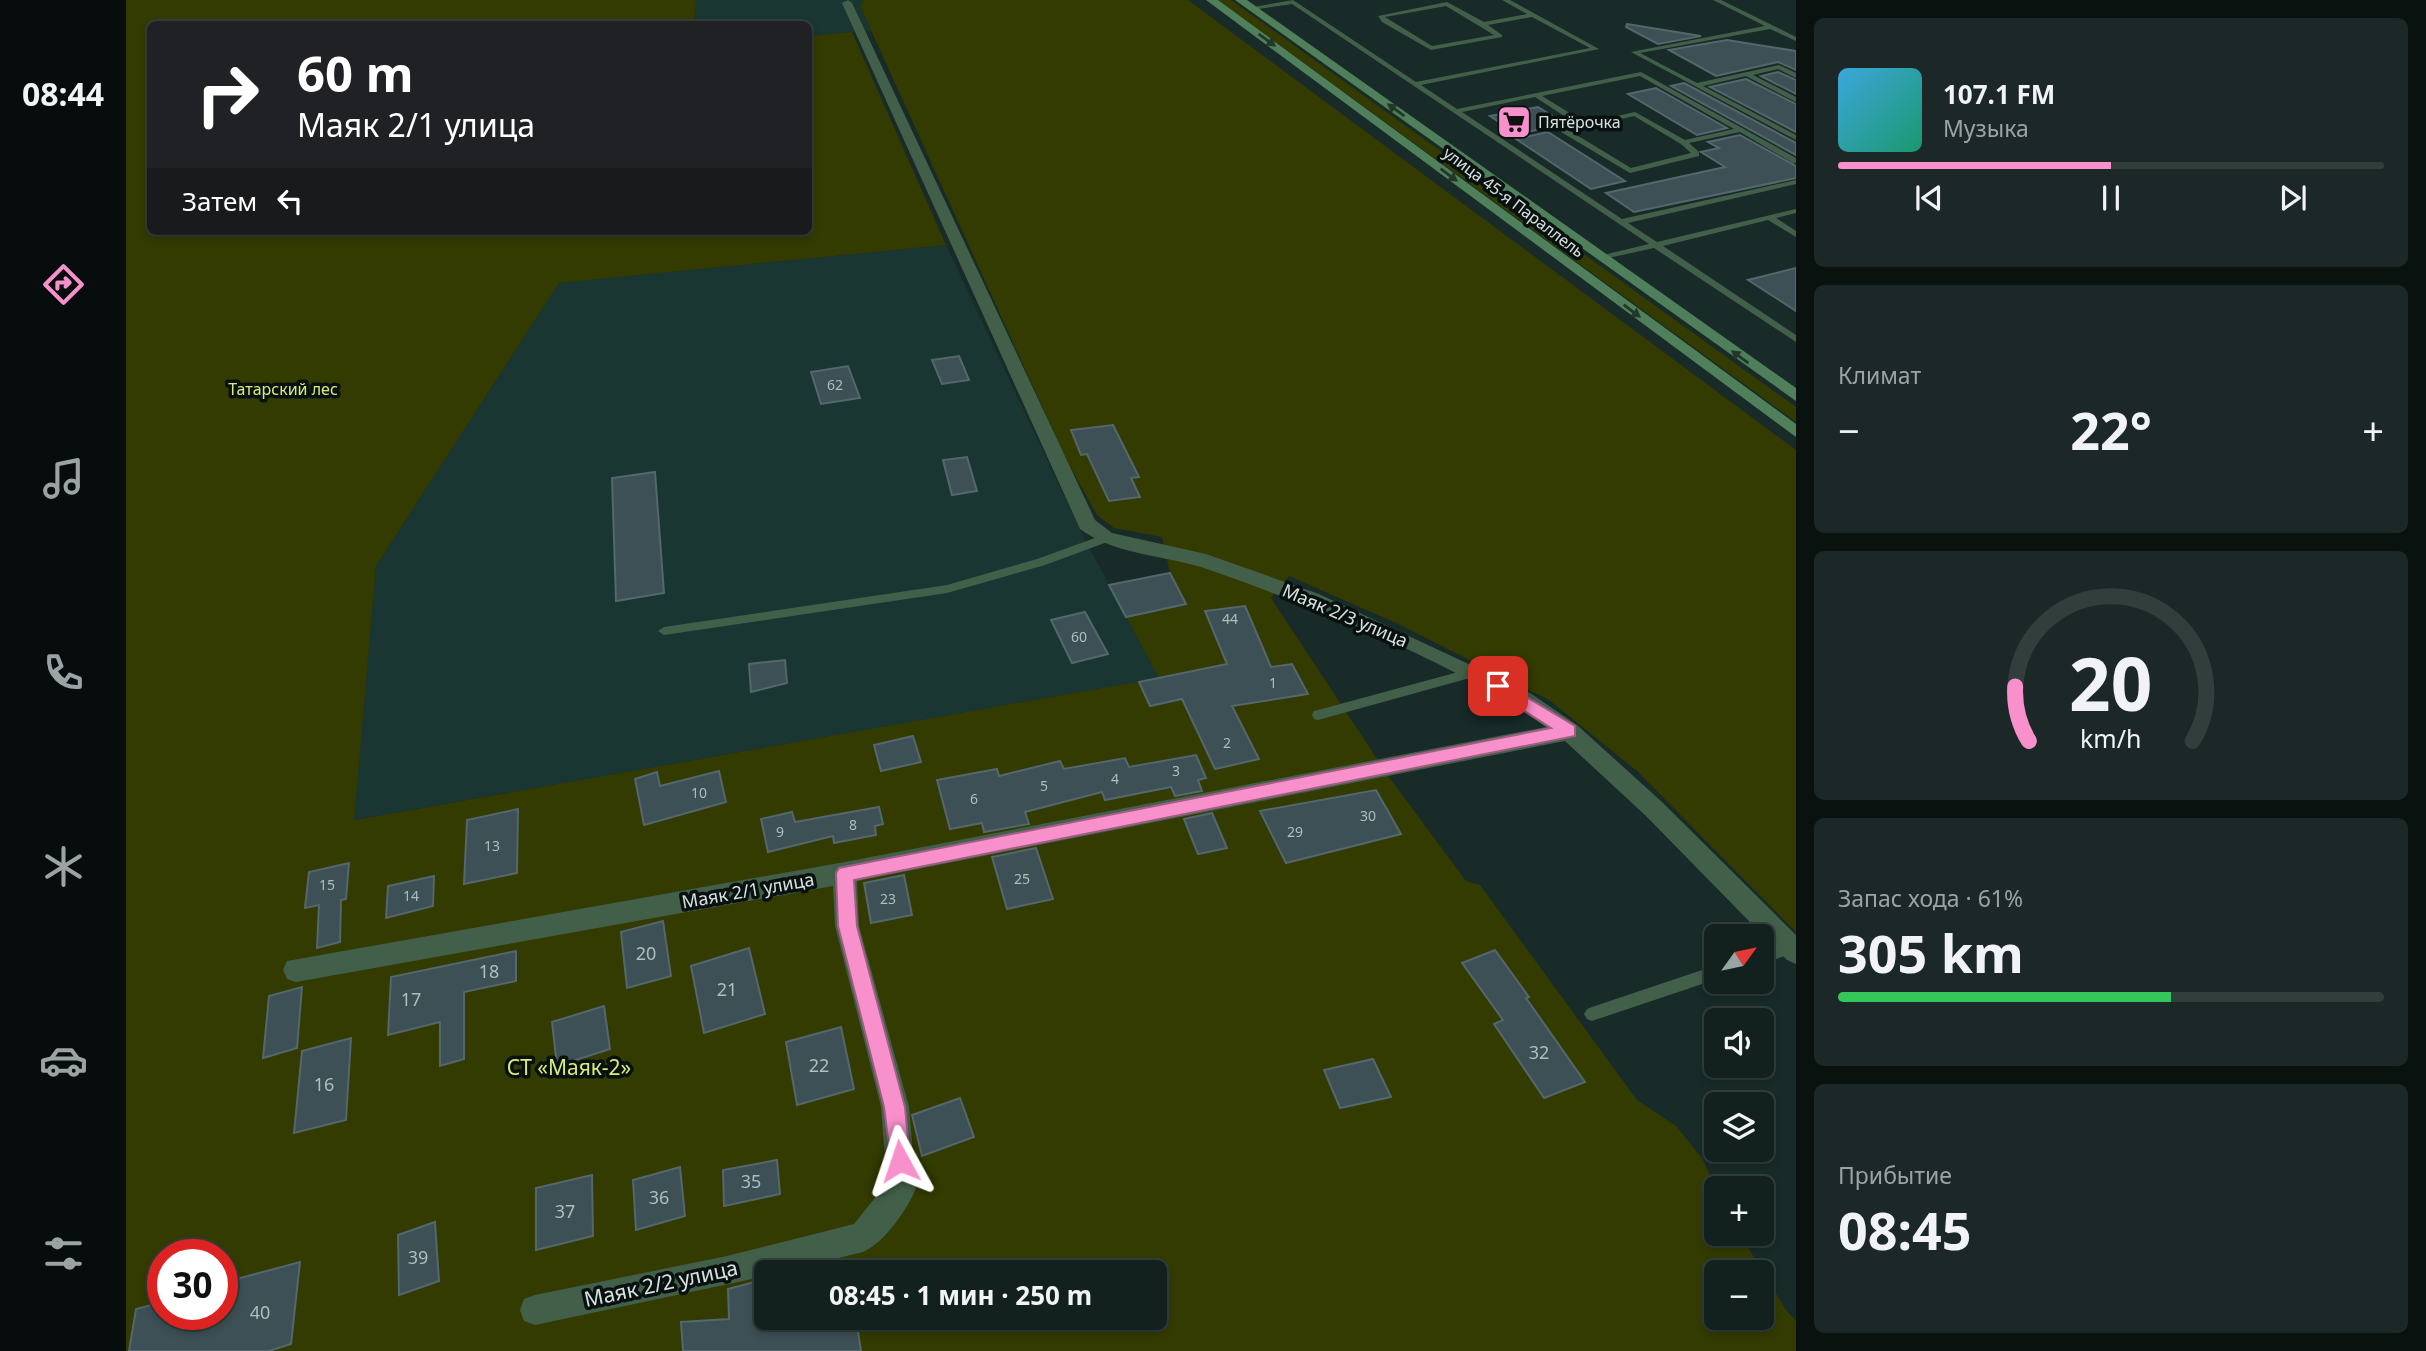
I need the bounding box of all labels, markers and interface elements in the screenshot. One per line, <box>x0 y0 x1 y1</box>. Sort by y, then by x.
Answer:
one-way arrow <box>1258 33 1276 47</box>
text: 60 m <box>297 40 414 106</box>
icon: right <box>182 49 273 140</box>
text: 08:44 <box>22 72 104 115</box>
text: 107.1 FM <box>1943 76 2055 112</box>
text: Маяк 2/1 улица <box>297 103 535 146</box>
one-way arrow <box>1387 103 1405 117</box>
supermarket icon: Пятёрочка <box>1495 103 1533 141</box>
place label: Пятёрочка <box>1538 111 1621 133</box>
text: Музыка <box>1943 112 2029 144</box>
street label: улица 45-я Параллель <box>1439 142 1589 262</box>
one-way arrow <box>1440 168 1458 183</box>
icon: previous <box>1910 179 1948 217</box>
icon: pause <box>2092 179 2130 217</box>
icon: next <box>2274 179 2312 217</box>
icon: left <box>271 182 309 220</box>
text: Затем <box>182 183 257 219</box>
icon: directions <box>39 260 88 309</box>
one-way arrow <box>1623 304 1641 318</box>
one-way arrow <box>1731 350 1750 364</box>
text: Климат <box>1838 359 1921 391</box>
house number: 62 <box>827 375 843 394</box>
park label: Татарский лес <box>228 378 338 400</box>
text: 22° <box>2070 394 2152 465</box>
text: − <box>1838 404 1860 456</box>
text: + <box>2362 404 2384 456</box>
icon: music <box>39 454 88 503</box>
street label: Маяк 2/3 улица <box>1279 578 1412 652</box>
house number: 44 <box>1222 609 1238 628</box>
house number: 60 <box>1071 627 1087 646</box>
text: 20 <box>2069 634 2153 733</box>
icon: phone <box>39 648 88 697</box>
pin <box>1468 656 1528 716</box>
icon: arrive <box>1479 667 1517 705</box>
house number: 1 <box>1269 673 1277 692</box>
text: km/h <box>2080 721 2142 755</box>
house number: 2 <box>1223 733 1231 752</box>
house number: 3 <box>1172 761 1180 780</box>
house number: 4 <box>1111 769 1119 788</box>
house number: 5 <box>1040 776 1048 795</box>
house number: 10 <box>691 783 707 802</box>
house number: 6 <box>970 789 978 808</box>
house number: 30 <box>1360 806 1376 825</box>
house number: 8 <box>849 815 857 834</box>
house number: 9 <box>776 822 784 841</box>
house number: 29 <box>1287 822 1303 841</box>
house number: 13 <box>484 836 500 855</box>
icon: climate <box>39 842 88 891</box>
street label: Маяк 2/1 улица <box>680 867 816 913</box>
house number: 25 <box>1014 869 1030 888</box>
house number: 15 <box>319 875 335 894</box>
text: Запас хода · 61% <box>1838 882 2023 914</box>
house number: 14 <box>403 886 419 905</box>
house number: 23 <box>880 889 896 908</box>
text: 305 km <box>1838 917 2024 988</box>
north arrow <box>1704 924 1774 994</box>
map controls <box>1704 924 1774 1330</box>
house number: 20 <box>636 941 656 965</box>
house number: 18 <box>479 959 499 983</box>
house number: 21 <box>717 977 737 1001</box>
house number: 17 <box>401 987 421 1011</box>
button: sound <box>1704 1008 1774 1078</box>
icon: car <box>39 1036 88 1085</box>
house number: 32 <box>1529 1040 1549 1064</box>
park label: СТ «Маяк-2» <box>507 1053 631 1081</box>
house number: 22 <box>809 1053 829 1077</box>
house number: 16 <box>314 1072 334 1096</box>
button: layers <box>1704 1092 1774 1162</box>
position arrow <box>863 1124 937 1198</box>
text: Прибытие <box>1838 1159 1952 1191</box>
house number: 35 <box>741 1169 761 1193</box>
button: + <box>1704 1176 1774 1246</box>
house number: 36 <box>649 1185 669 1209</box>
text: 08:45 <box>1838 1194 1972 1265</box>
house number: 37 <box>555 1199 575 1223</box>
icon: filters <box>39 1229 88 1278</box>
speed limit sign: 30 <box>147 1239 238 1330</box>
house number: 39 <box>408 1245 428 1269</box>
street label: Маяк 2/2 улица <box>581 1253 740 1313</box>
button: − <box>1704 1260 1774 1330</box>
text: 08:45 · 1 мин · 250 m <box>829 1277 1092 1313</box>
house number: 40 <box>250 1300 270 1324</box>

